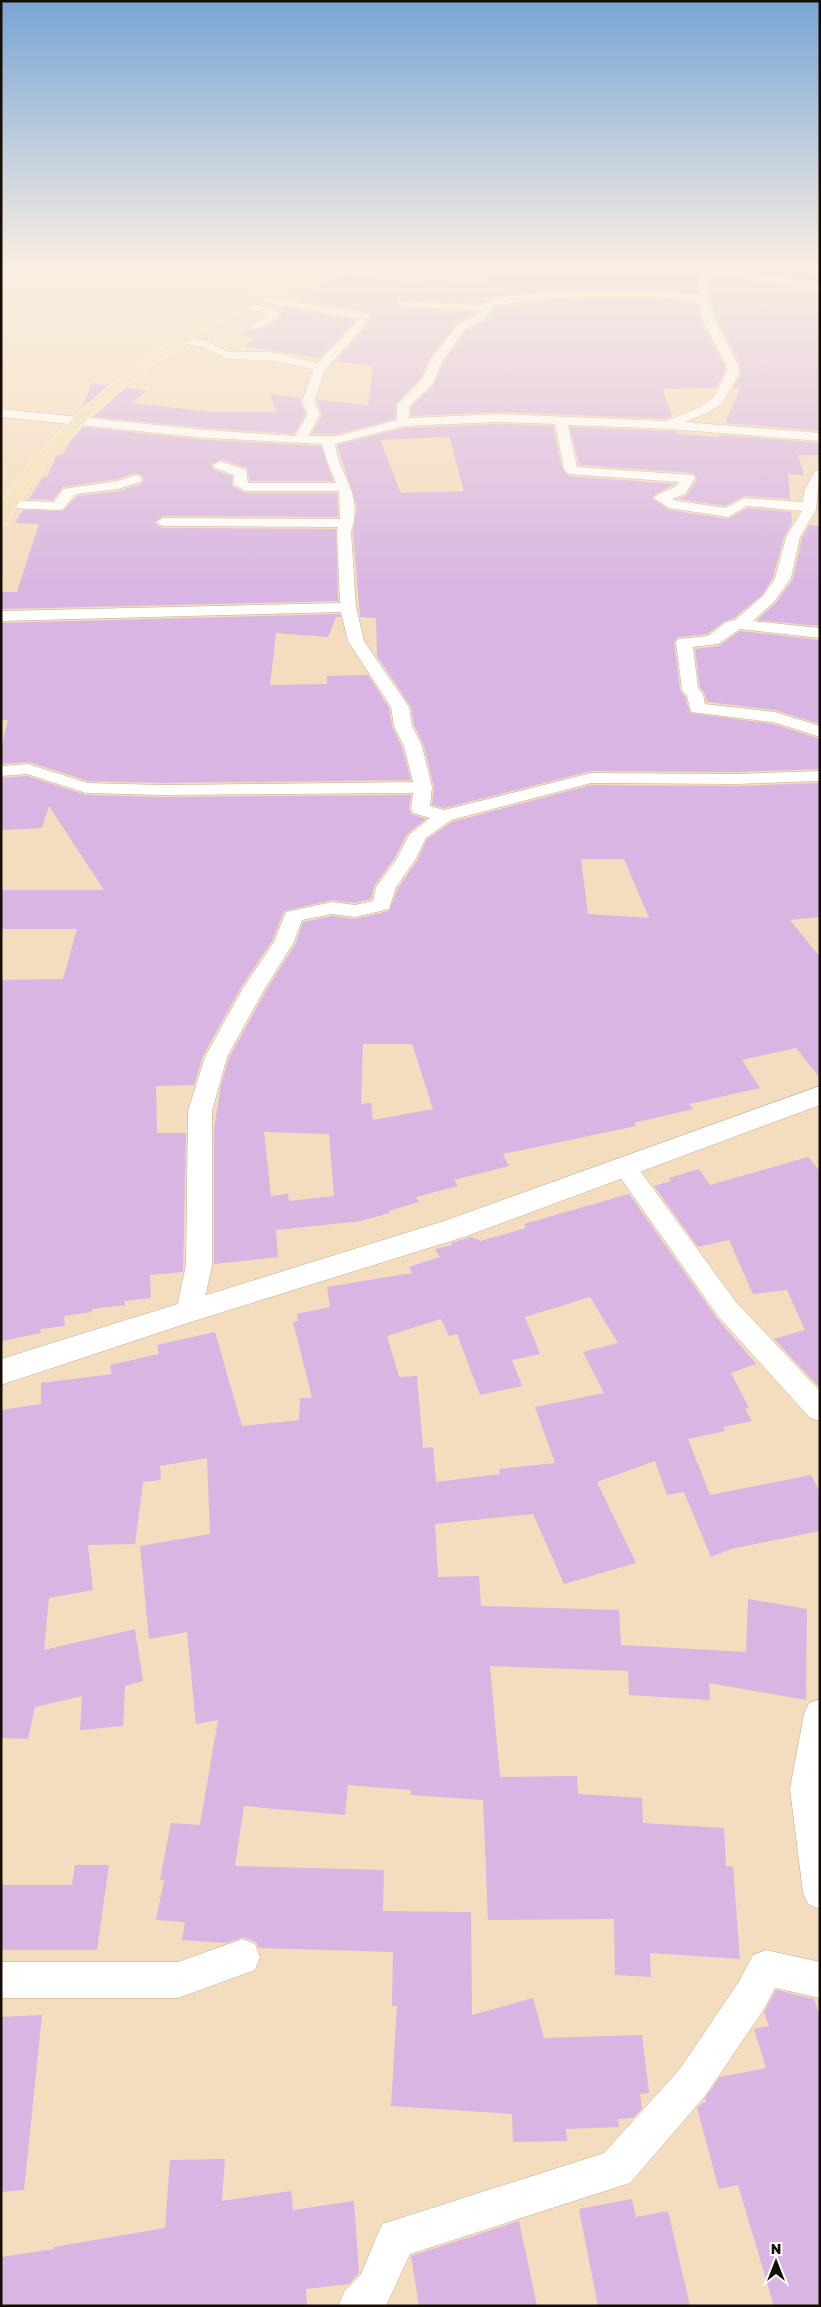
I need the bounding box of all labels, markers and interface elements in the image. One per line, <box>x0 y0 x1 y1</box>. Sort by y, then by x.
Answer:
north arrow <box>751 2237 801 2287</box>
text: N <box>771 2240 781 2257</box>

